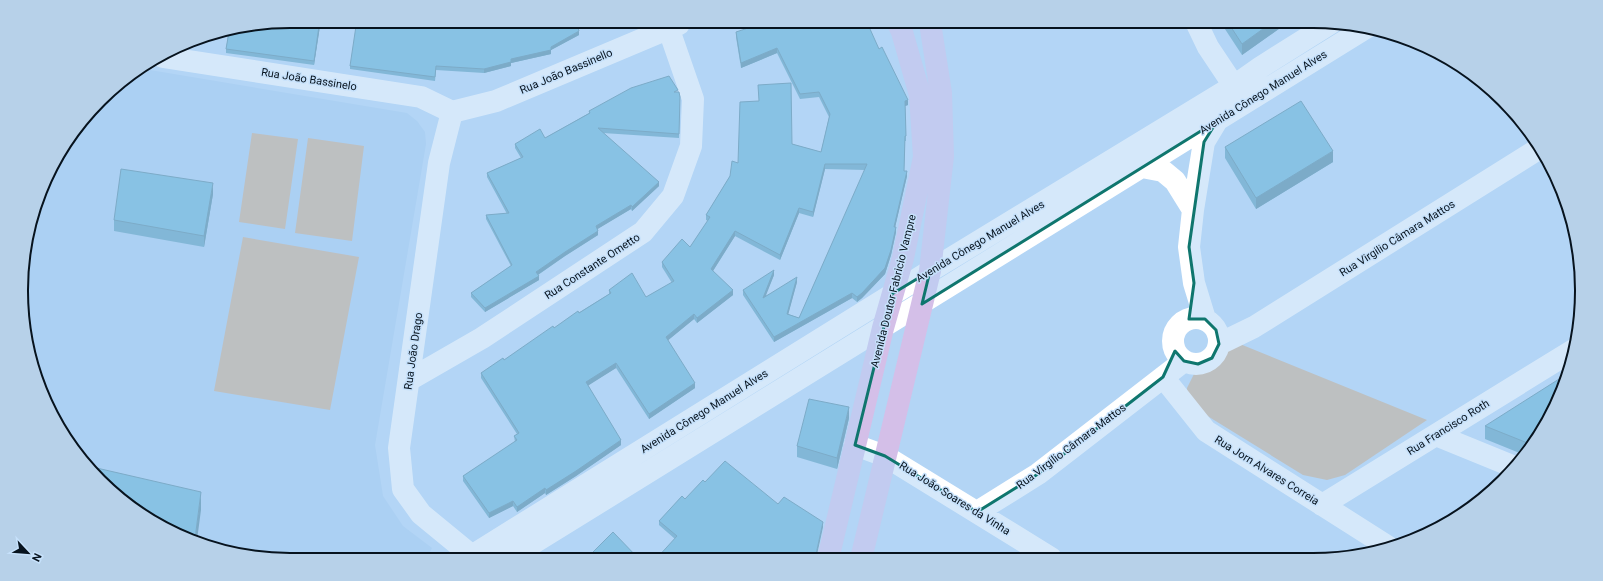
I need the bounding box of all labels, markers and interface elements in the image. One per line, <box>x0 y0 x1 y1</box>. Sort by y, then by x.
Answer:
street label: Rua João Bassinello <box>518 46 614 97</box>
street label: Avenida Cônego Manuel Alves <box>1197 48 1330 137</box>
street label: Rua João Bassinelo <box>260 66 358 93</box>
street label: Rua Virgilio Câmara Mattos <box>1337 197 1458 279</box>
street label: Avenida Cônego Manuel Alves <box>914 198 1047 285</box>
street label: Avenida Doutor Fabricio Vampre <box>868 213 919 369</box>
street label: Rua Constante Ometto <box>542 231 642 302</box>
street label: Rua João Drago <box>402 312 425 391</box>
street label: Avenida Cônego Manuel Alves <box>638 367 771 456</box>
street label: Rua Francisco Roth <box>1405 397 1492 458</box>
street label: Rua Virgilio Câmara Mattos <box>1014 401 1129 492</box>
street label: Rua Jorn Alvares Correia <box>1212 433 1321 508</box>
street label: Rua João Soares da Vinha <box>897 459 1013 538</box>
north arrow <box>8 533 48 573</box>
text: N <box>29 551 44 564</box>

